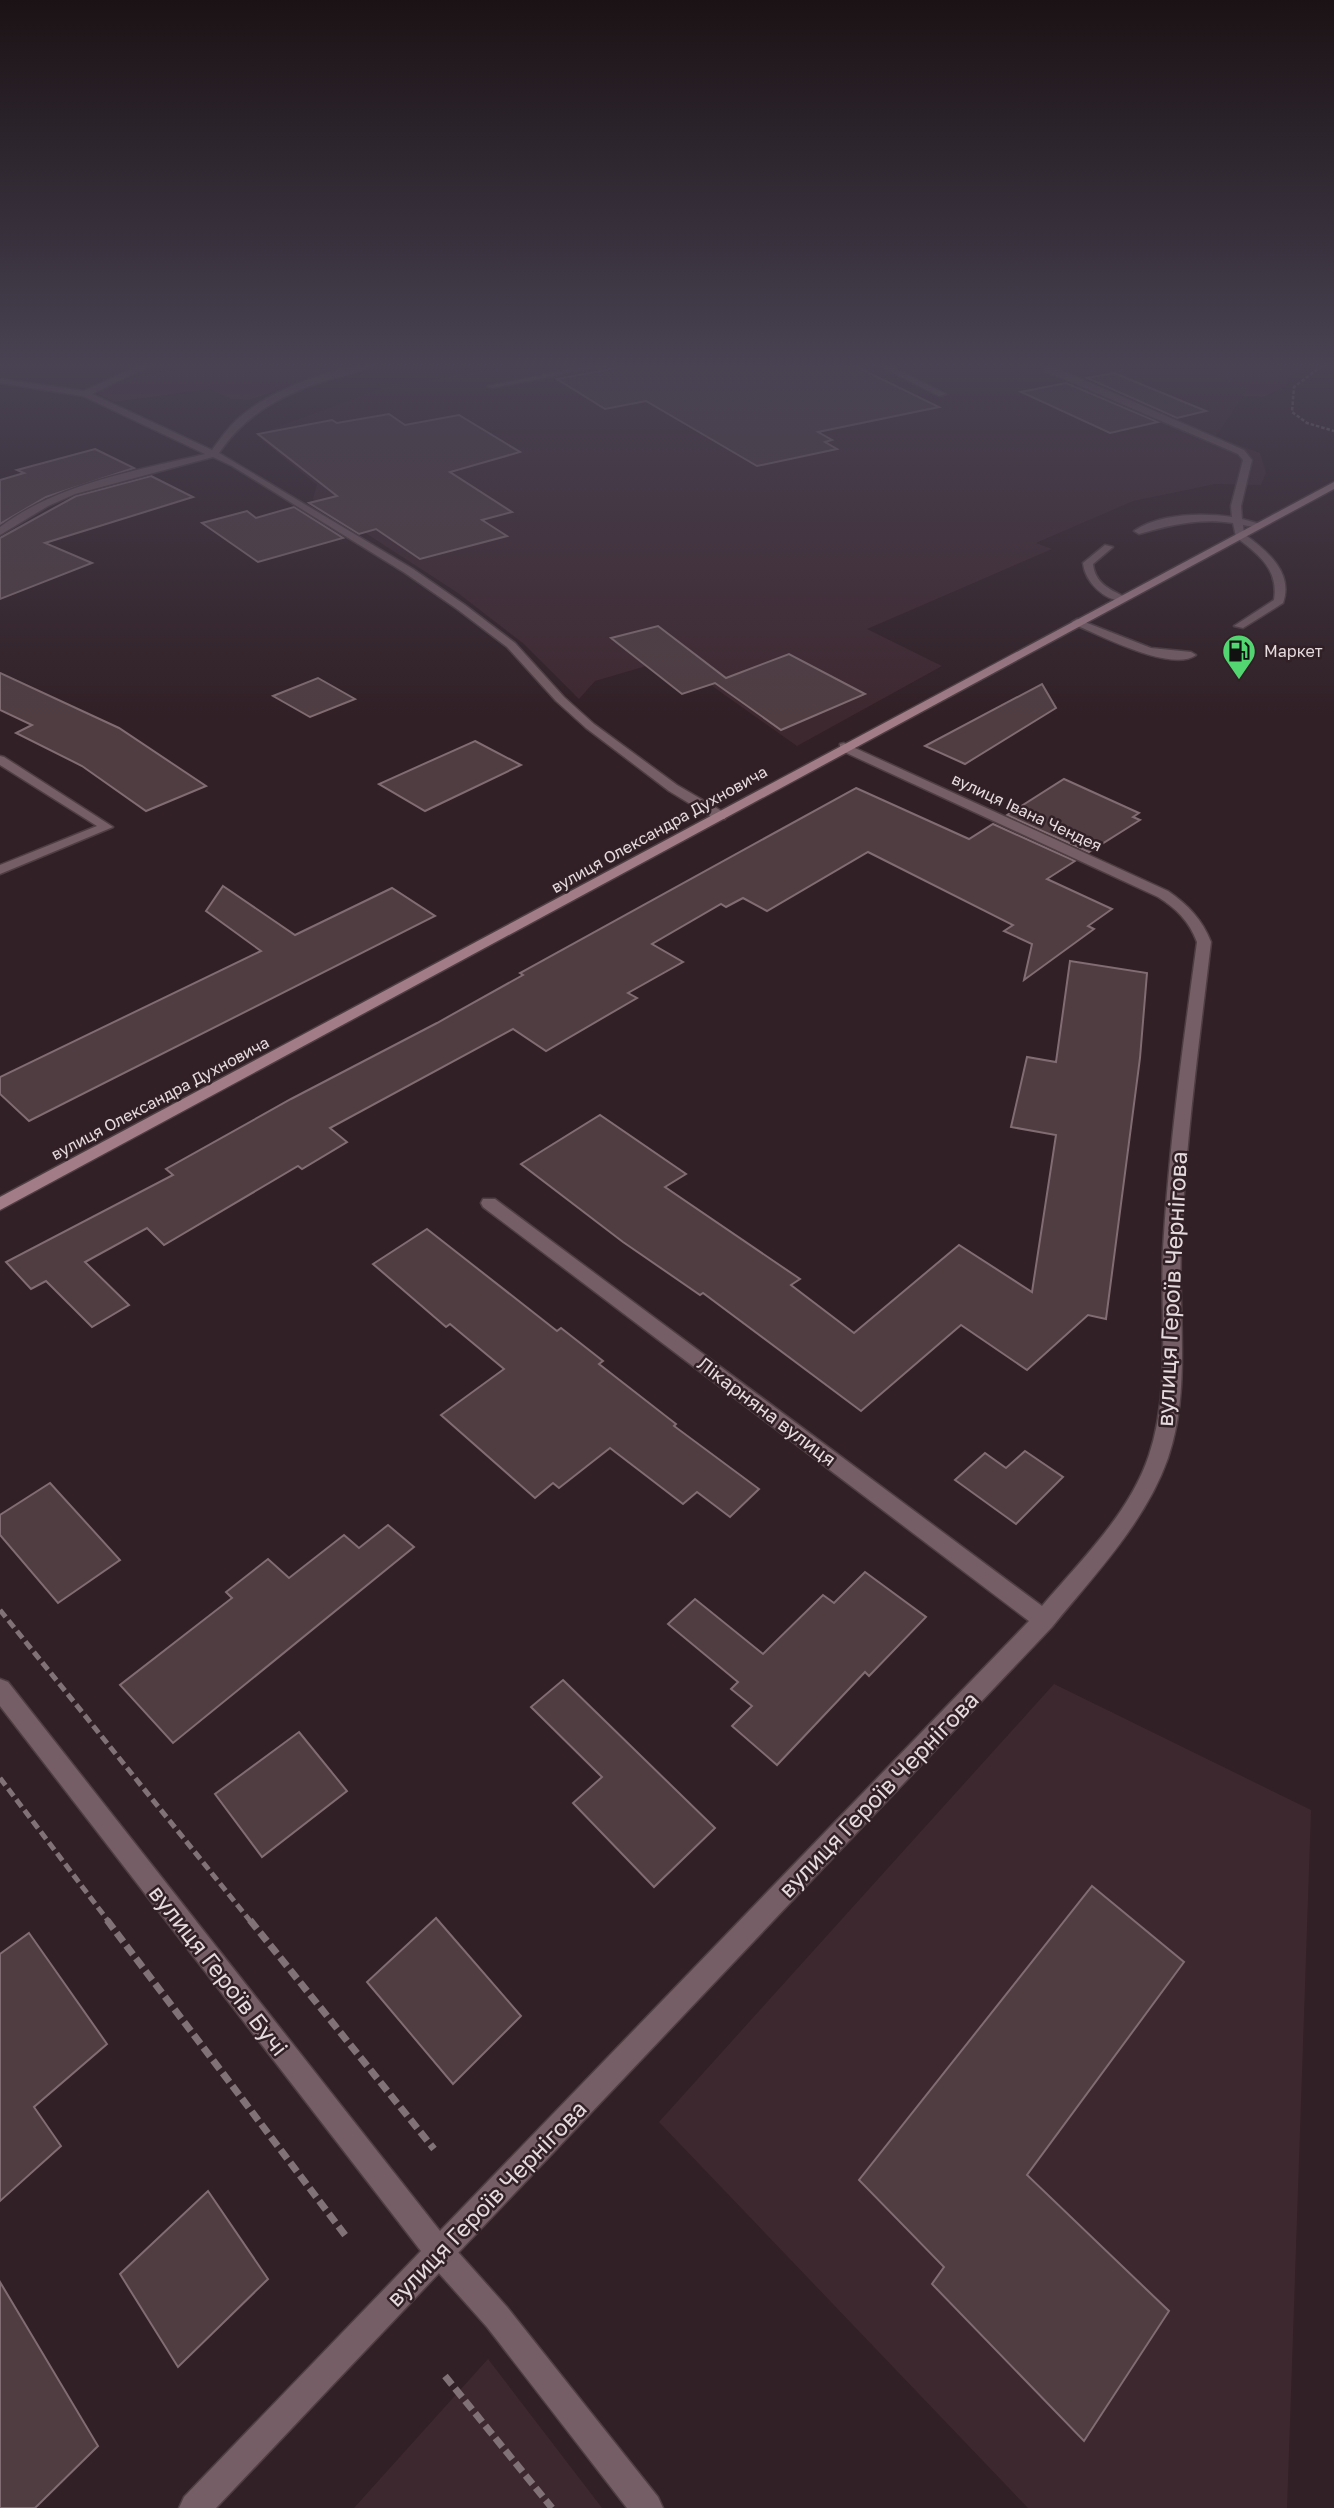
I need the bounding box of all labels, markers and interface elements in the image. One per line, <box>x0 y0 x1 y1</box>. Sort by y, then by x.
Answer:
fuel station icon: Маркет <box>1220 632 1258 681</box>
place label: Маркет <box>1264 641 1323 661</box>
street label: вулиця Олександра Духновича <box>547 761 771 897</box>
street label: вулиця Івана Чендея <box>949 768 1105 856</box>
street label: вулиця Олександра Духновича <box>48 1032 272 1164</box>
street label: вулиця Героїв Чернігова <box>1150 1151 1192 1427</box>
street label: Лікарняна вулиця <box>693 1351 841 1471</box>
street label: вулиця Героїв Чернігова <box>772 1685 984 1903</box>
street label: вулиця Героїв Бучі <box>144 1879 294 2061</box>
street label: вулиця Героїв Чернігова <box>380 2094 592 2312</box>

